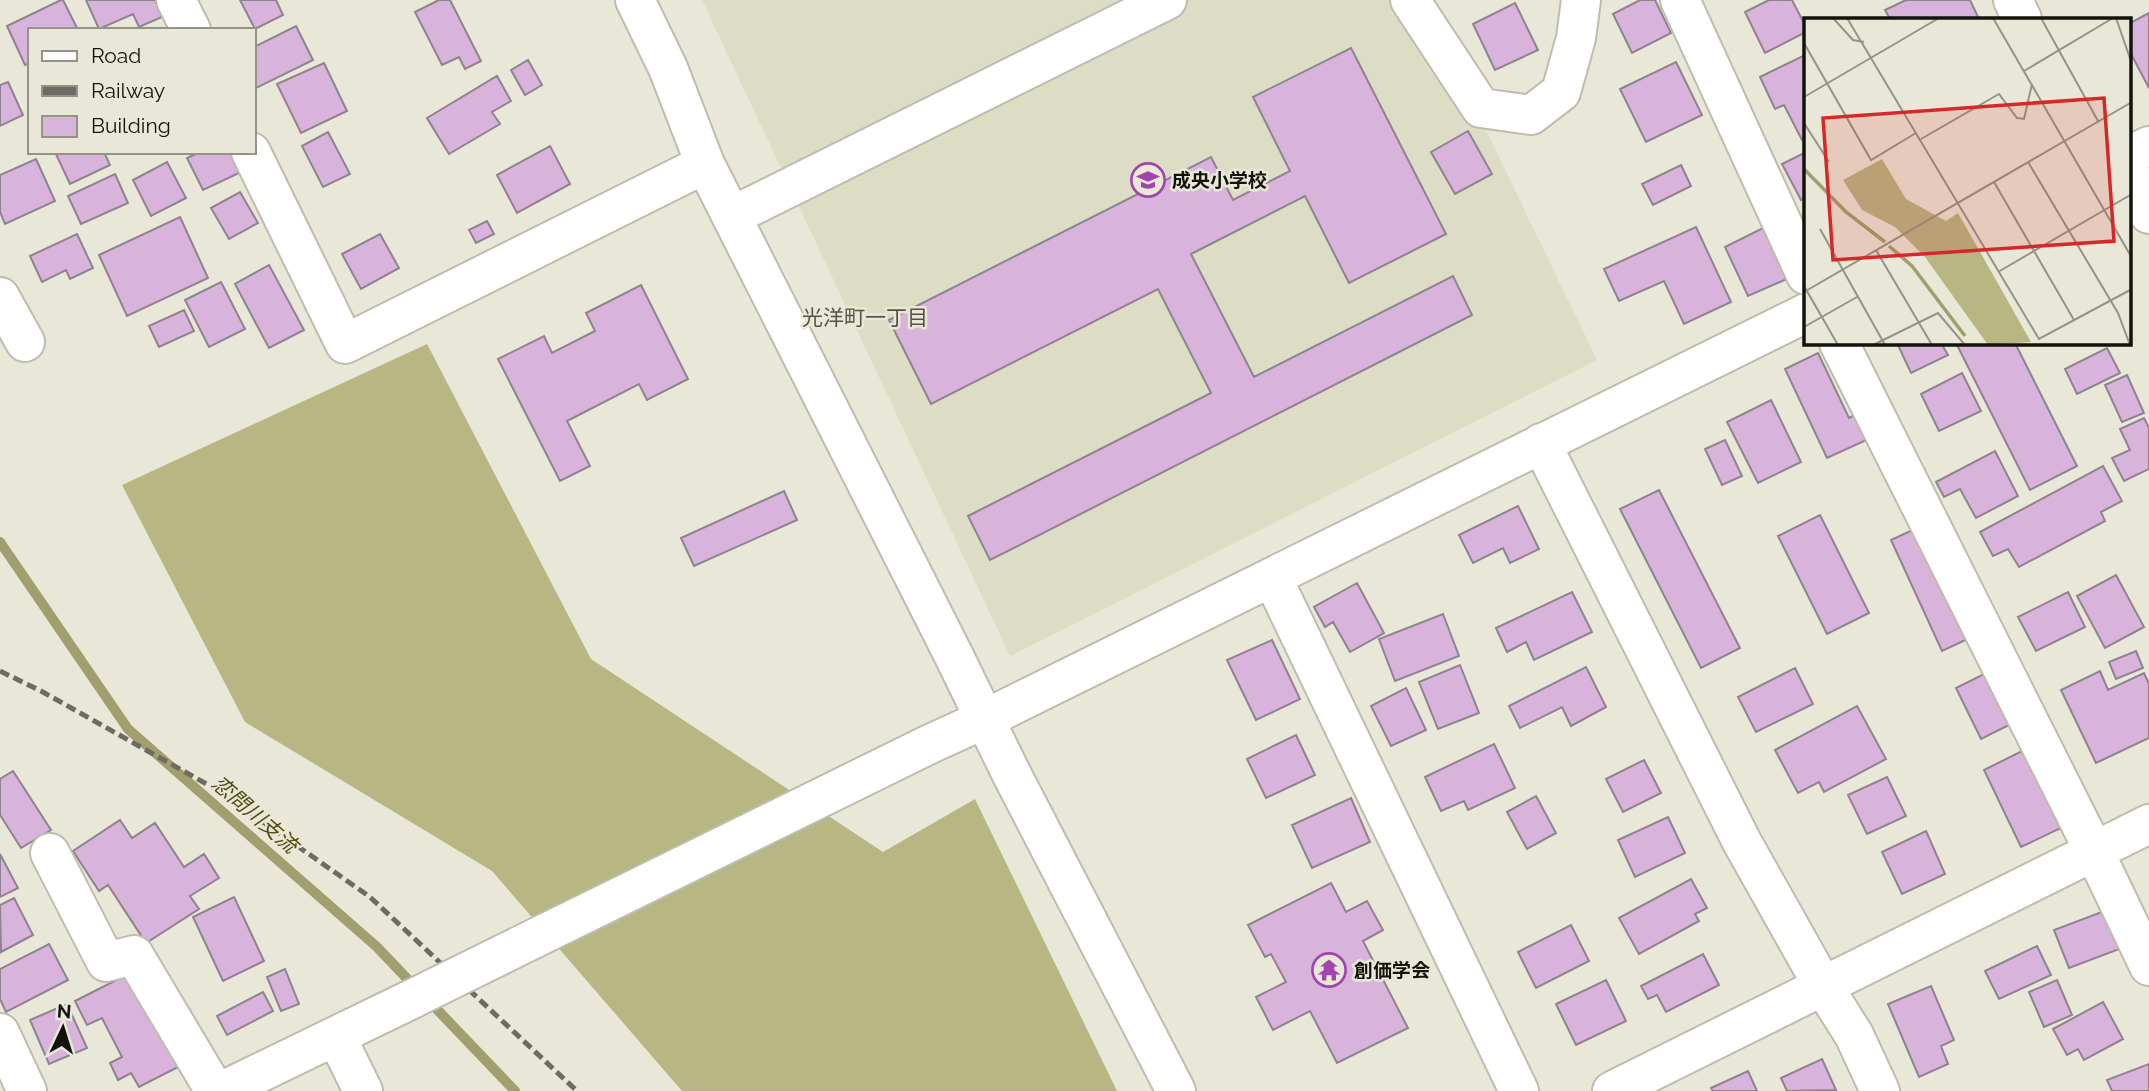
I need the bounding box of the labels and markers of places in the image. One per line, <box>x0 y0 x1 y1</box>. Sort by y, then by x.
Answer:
school or university icon: 成央小学校 <box>1129 161 1167 199</box>
place label: 成央小学校 <box>1172 169 1267 191</box>
temple icon: 創価学会 <box>1310 951 1348 989</box>
place label: 創価学会 <box>1354 959 1430 981</box>

